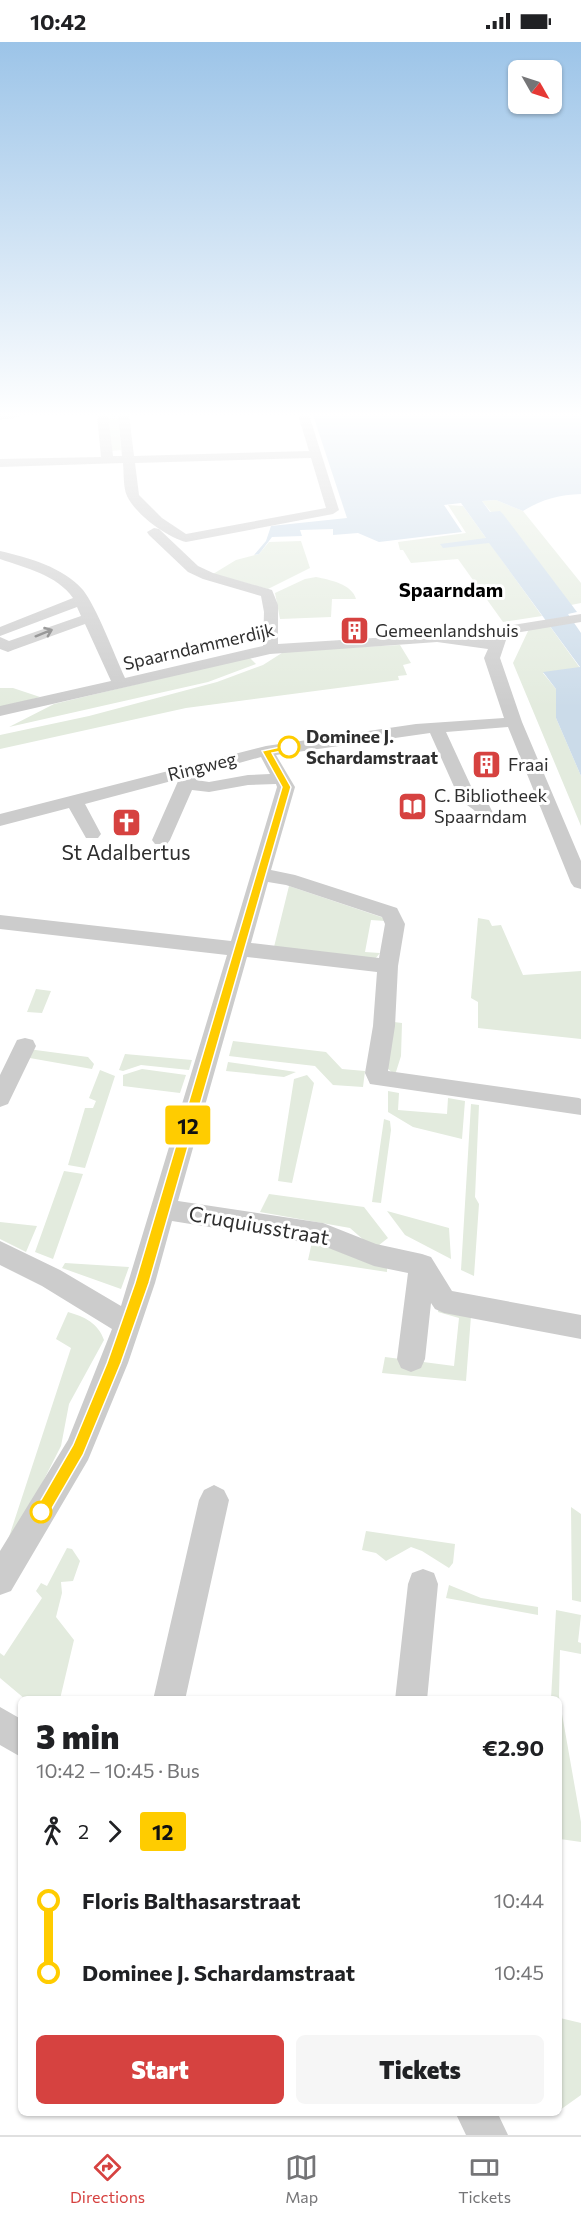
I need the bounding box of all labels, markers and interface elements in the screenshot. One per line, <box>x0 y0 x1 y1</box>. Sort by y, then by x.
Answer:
text: 10:42 <box>30 8 86 35</box>
north arrow <box>508 60 562 114</box>
map controls <box>508 60 562 114</box>
district label: Spaarndam <box>399 577 503 601</box>
building icon: Gemeenlandshuis <box>338 615 370 647</box>
street label: Spaarndammerdijk <box>121 618 277 674</box>
place label: Gemeenlandshuis <box>375 619 519 641</box>
one-way arrow <box>34 627 53 638</box>
place label: Dominee J. Schardamstraat <box>306 725 438 768</box>
marker: Dominee J. Schardamstraat <box>278 736 300 758</box>
street label: Ringweg <box>165 747 239 785</box>
building icon: Fraai <box>471 749 503 781</box>
place label: Fraai <box>508 753 549 775</box>
place label: C. Bibliotheek Spaarndam <box>434 784 547 827</box>
library icon: C. Bibliotheek Spaarndam <box>397 790 429 822</box>
church icon: St Adalbertus <box>110 806 142 838</box>
place label: St Adalbertus <box>62 839 190 864</box>
line badge: 12 <box>161 1106 215 1144</box>
text: 12 <box>177 1113 199 1138</box>
street label: Cruquiusstraat <box>187 1200 331 1249</box>
unlabelled marker <box>30 1501 52 1523</box>
text: 3 min <box>36 1715 119 1756</box>
text: €2.90 <box>482 1734 544 1761</box>
text: 10:42 – 10:45 · Bus <box>36 1758 200 1782</box>
icon: walk <box>36 1815 69 1848</box>
icon: forward <box>98 1815 131 1848</box>
text: 2 <box>78 1819 89 1843</box>
text: 12 <box>152 1819 174 1844</box>
text: Floris Balthasarstraat <box>82 1887 301 1914</box>
text: 10:44 <box>494 1888 544 1912</box>
text: Dominee J. Schardamstraat <box>82 1959 355 1986</box>
text: 10:45 <box>494 1960 544 1984</box>
button: Start <box>36 2035 284 2104</box>
button: Tickets <box>296 2035 544 2104</box>
tab: Directions <box>70 2151 145 2206</box>
tab: Map <box>285 2151 318 2206</box>
tab: Tickets <box>458 2151 511 2206</box>

